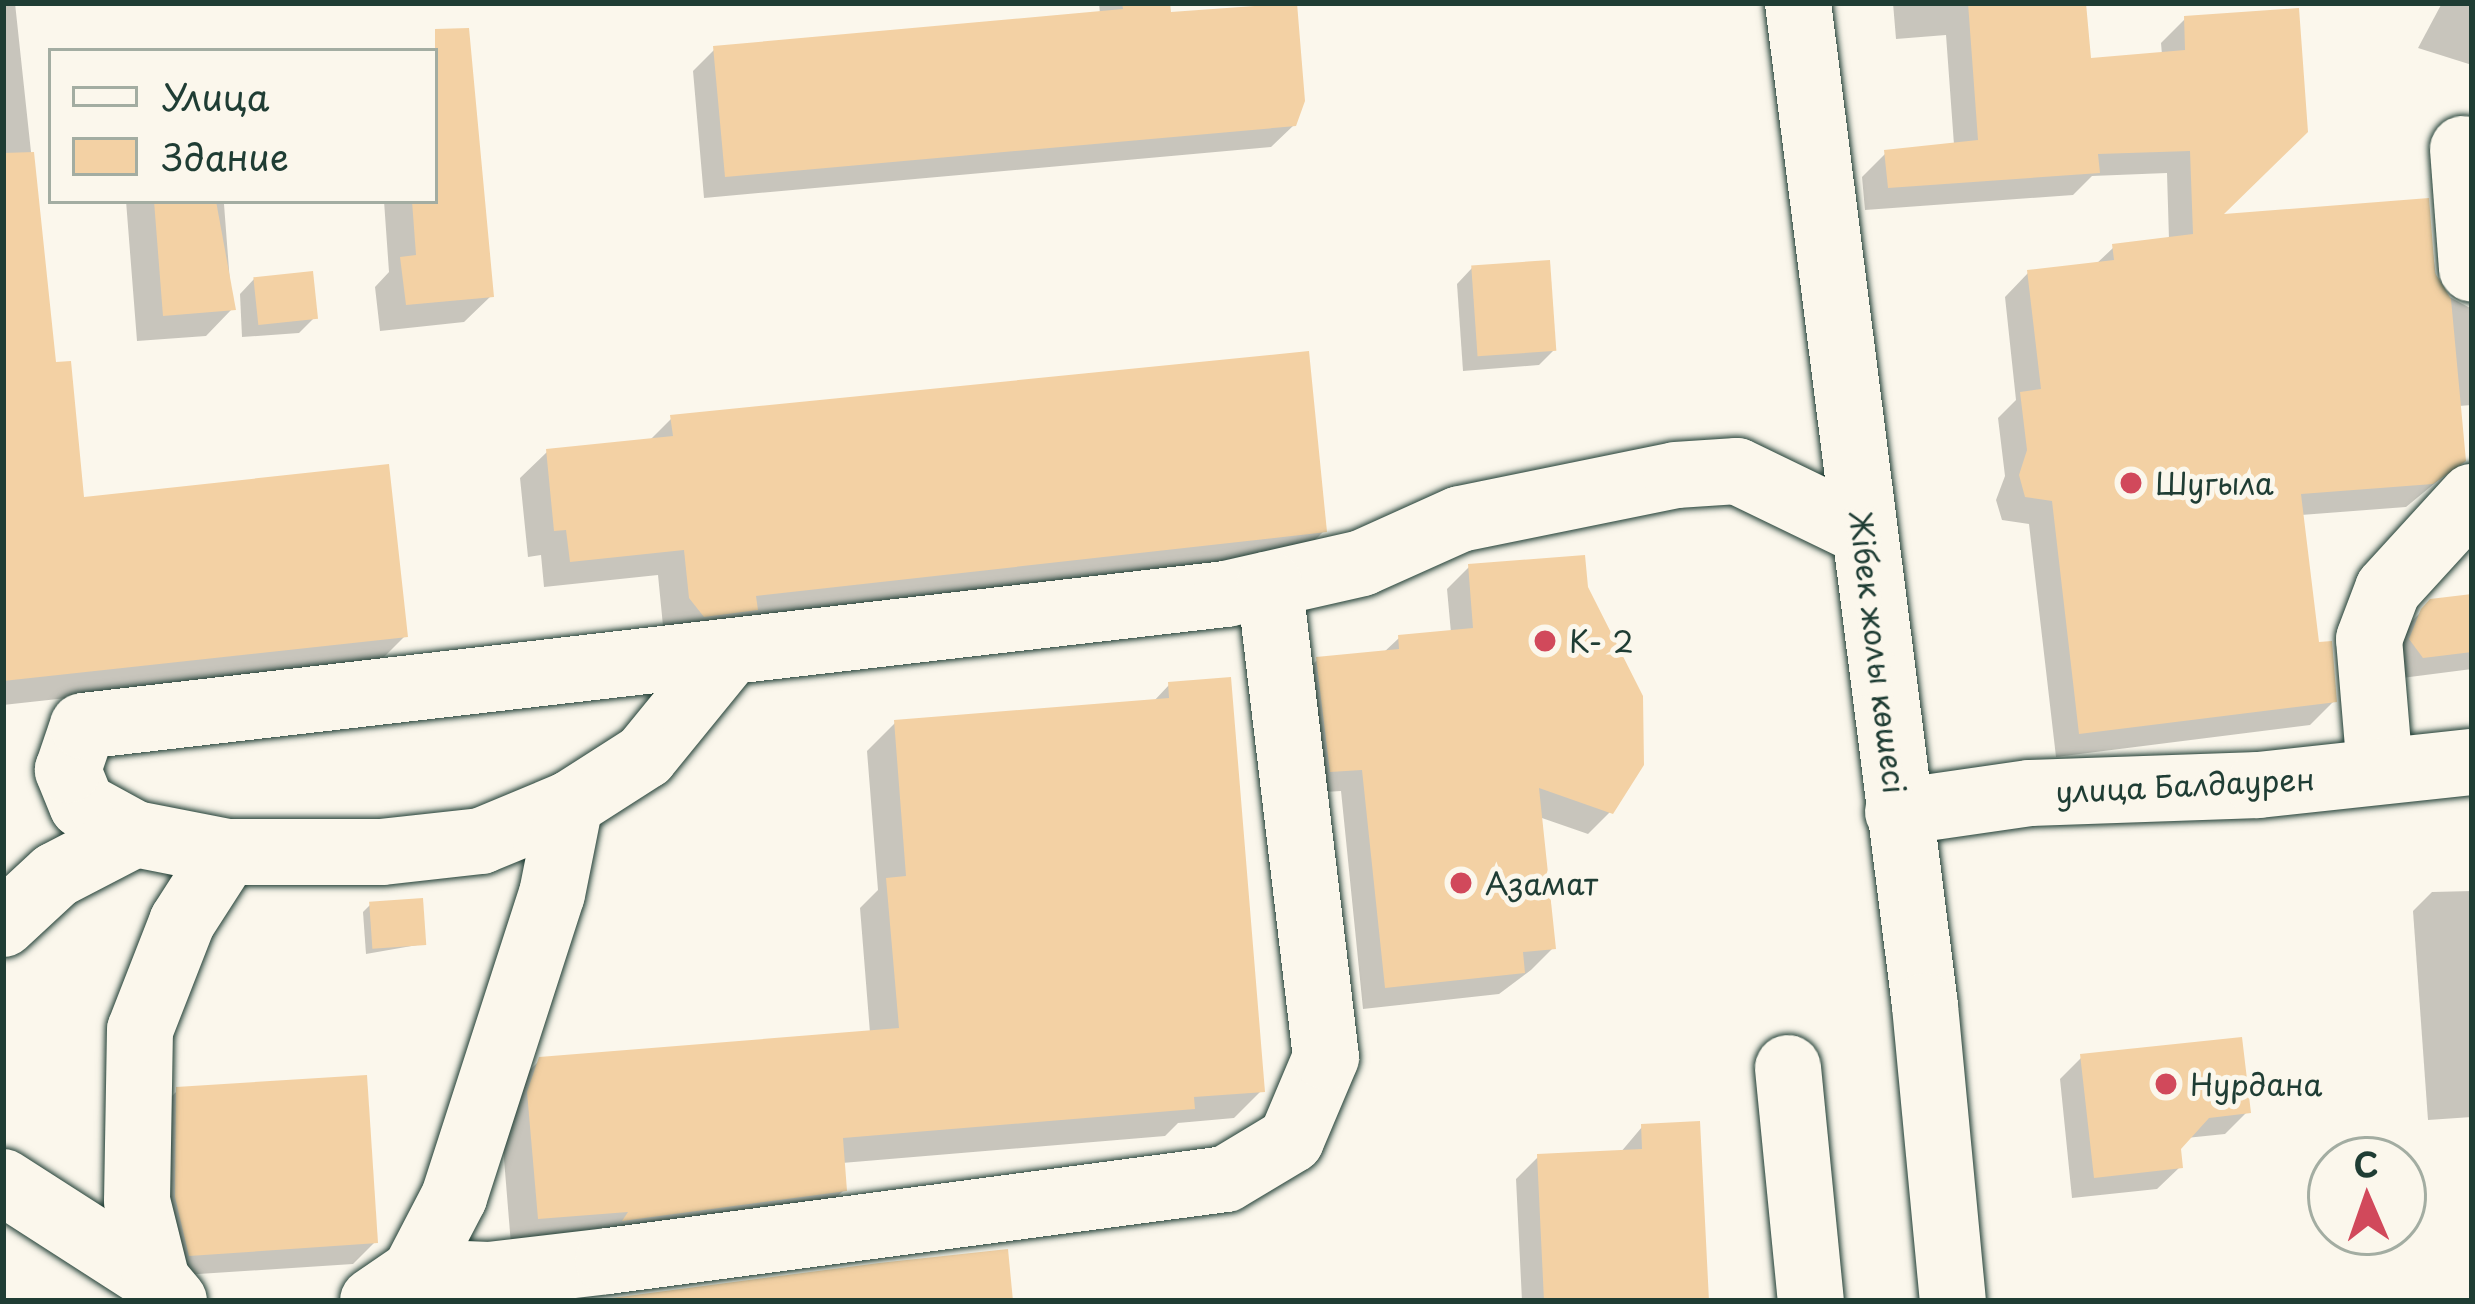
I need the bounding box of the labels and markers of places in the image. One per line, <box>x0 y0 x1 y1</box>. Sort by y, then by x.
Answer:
place label: Шугыла <box>2155 465 2274 501</box>
marker: Шугыла <box>2118 470 2144 496</box>
place label: К- 2 <box>1569 623 1634 659</box>
marker: К- 2 <box>1532 628 1558 654</box>
place label: Азамат <box>1485 865 1598 901</box>
marker: Азамат <box>1448 870 1474 896</box>
place label: Нурдана <box>2190 1066 2322 1102</box>
marker: Нурдана <box>2153 1071 2179 1097</box>

